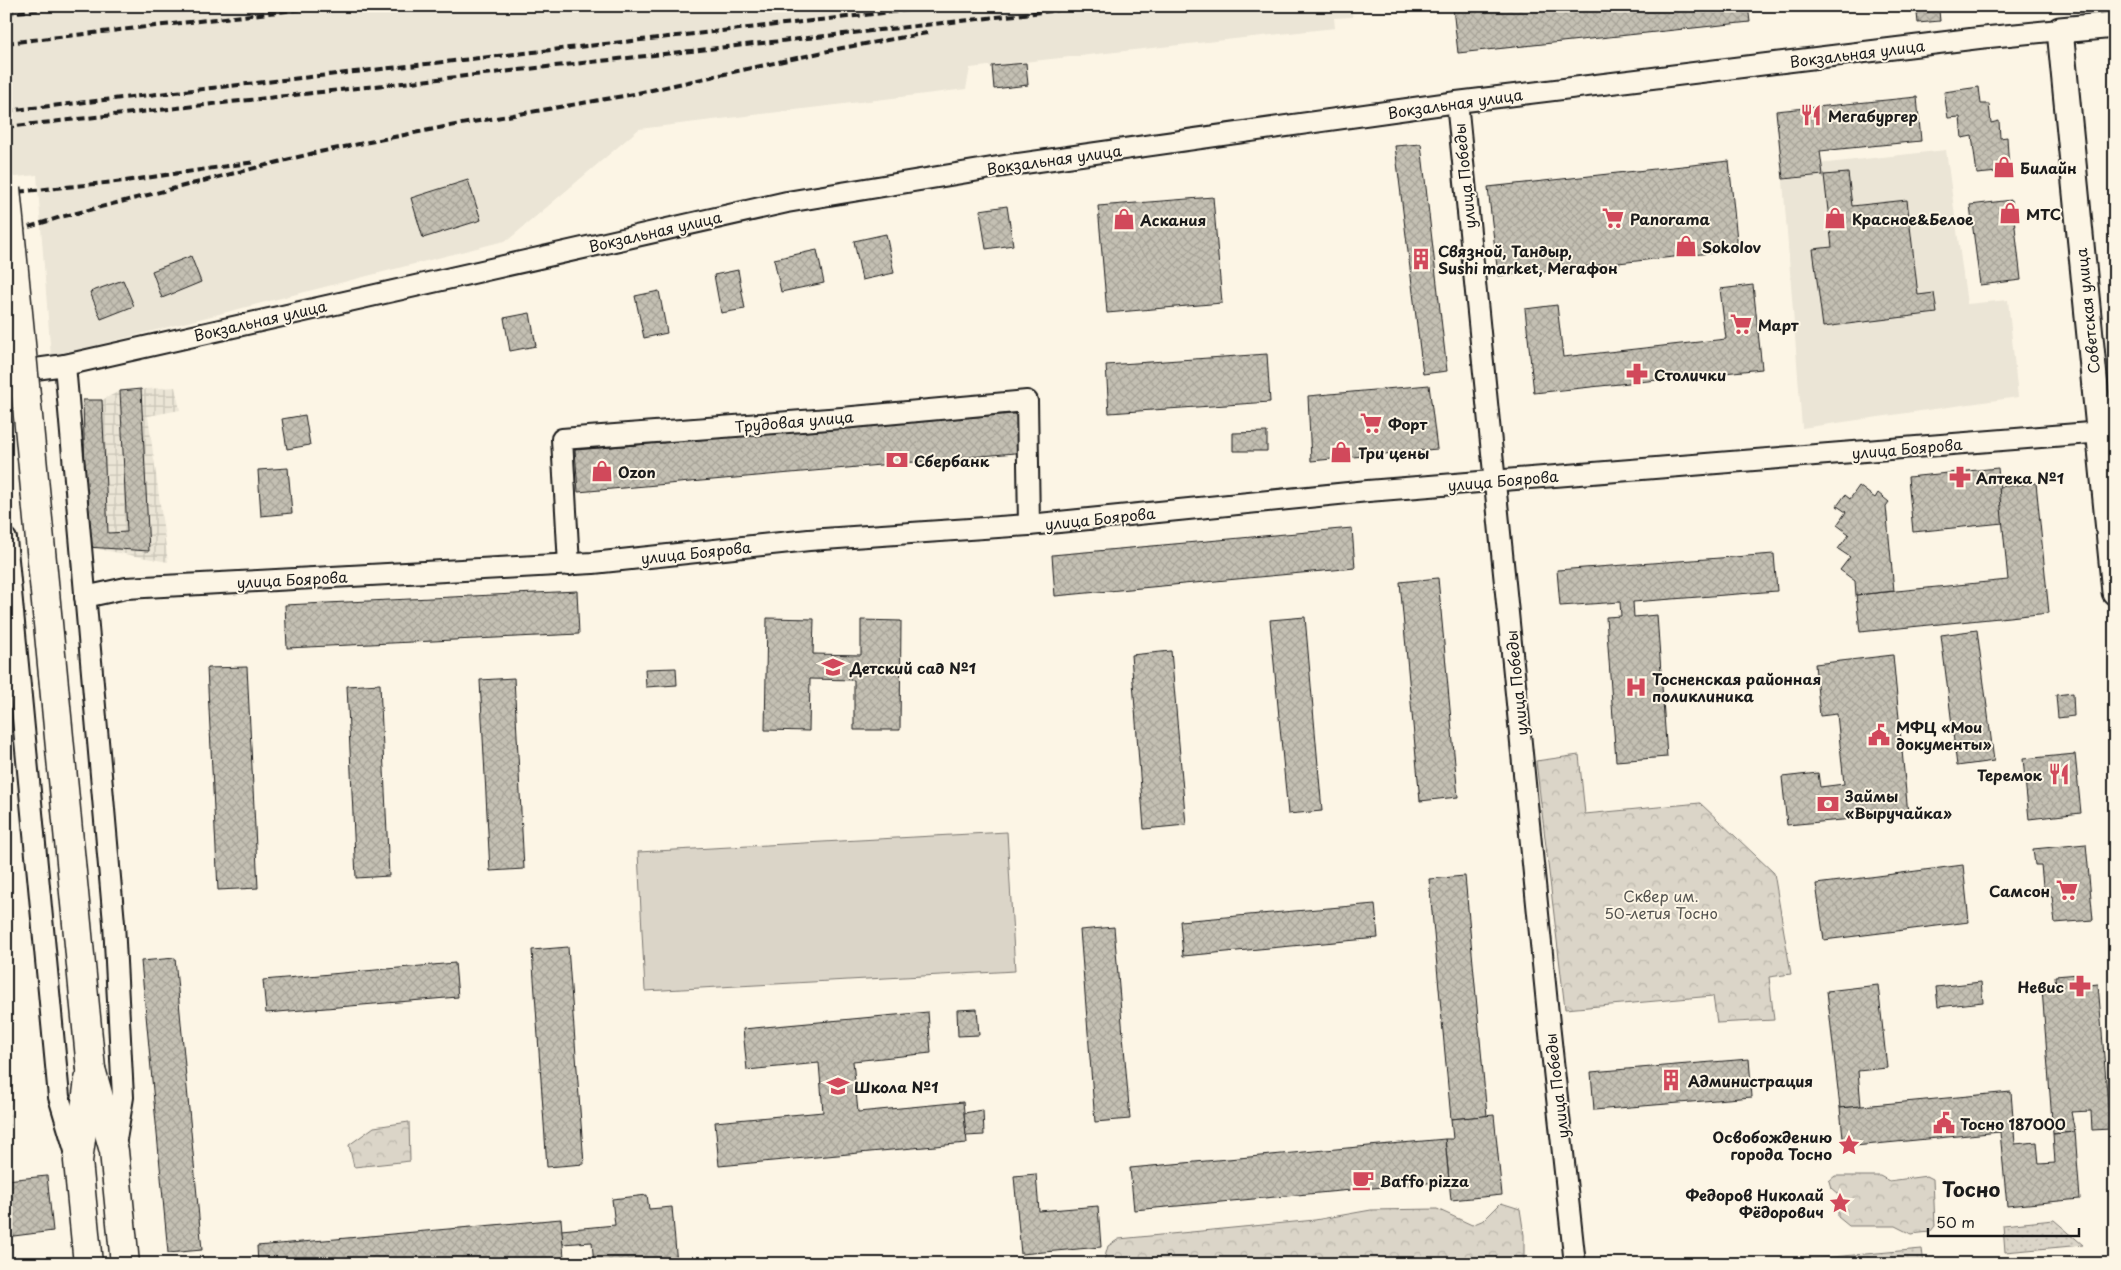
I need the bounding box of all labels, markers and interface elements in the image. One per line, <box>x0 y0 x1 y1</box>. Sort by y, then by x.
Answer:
street label: Вокзальная улица <box>1788 33 1926 73</box>
street label: Вокзальная улица <box>1386 82 1524 124</box>
restaurant icon: Мегабургер <box>1798 102 1824 128</box>
place label: Мегабургер <box>1828 104 1918 127</box>
street label: улица Победы <box>1447 122 1481 230</box>
street label: Вокзальная улица <box>985 138 1123 180</box>
shop icon: Билайн <box>1991 154 2017 180</box>
place label: Билайн <box>2020 156 2077 179</box>
shop icon: МТС <box>1997 200 2023 226</box>
place label: МТС <box>2026 202 2061 225</box>
street label: Вокзальная улица <box>586 204 724 257</box>
supermarket icon: Panorama <box>1600 205 1626 231</box>
shop icon: Красное&Белое <box>1822 205 1848 231</box>
shop icon: Аскания <box>1111 206 1137 232</box>
place label: Panorama <box>1630 207 1710 230</box>
place label: Красное&Белое <box>1852 207 1974 230</box>
place label: Аскания <box>1139 208 1206 231</box>
shop icon: Sokolov <box>1673 233 1699 259</box>
place label: Sokolov <box>1702 235 1762 258</box>
place label: Связной, Тандыр, Sushi market, Мегафон <box>1438 239 1618 279</box>
building icon: Связной, Тандыр, Sushi market, Мегафон <box>1408 246 1434 272</box>
street label: Советская улица <box>2069 247 2105 375</box>
street label: Вокзальная улица <box>191 293 329 346</box>
supermarket icon: Март <box>1728 311 1754 337</box>
place label: Март <box>1758 313 1799 336</box>
pharmacy icon: Столички <box>1624 361 1650 387</box>
place label: Столички <box>1654 363 1726 386</box>
street label: Трудовая улица <box>734 404 855 438</box>
supermarket icon: Форт <box>1358 410 1384 436</box>
place label: Форт <box>1388 412 1429 435</box>
street label: улица Боярова <box>1851 432 1964 464</box>
shop icon: Три цены <box>1328 439 1354 465</box>
place label: Три цены <box>1358 441 1429 464</box>
bank icon: Сбербанк <box>884 447 910 473</box>
place label: Сбербанк <box>914 449 990 472</box>
shop icon: Ozon <box>589 458 615 484</box>
place label: Ozon <box>618 460 656 483</box>
street label: улица Боярова <box>1447 464 1560 496</box>
pharmacy icon: Аптека №1 <box>1947 464 1973 490</box>
place label: Аптека №1 <box>1976 466 2064 489</box>
street label: улица Боярова <box>1044 501 1157 535</box>
street label: улица Боярова <box>640 535 753 569</box>
street label: улица Боярова <box>236 565 349 593</box>
street label: улица Победы <box>1499 629 1533 737</box>
school or university icon: Детский сад №1 <box>820 654 846 680</box>
place label: Детский сад №1 <box>849 656 976 679</box>
place label: Тосненская районная поликлиника <box>1652 667 1821 707</box>
hospital icon: Тосненская районная поликлиника <box>1623 674 1649 700</box>
place label: МФЦ «Мои документы» <box>1896 715 1991 755</box>
public building icon: МФЦ «Мои документы» <box>1866 722 1892 748</box>
restaurant icon: Теремок <box>2046 761 2072 787</box>
place label: Теремок <box>1977 763 2042 786</box>
place label: Займы «Выручайка» <box>1844 784 1952 824</box>
bank icon: Займы «Выручайка» <box>1815 791 1841 817</box>
supermarket icon: Самсон <box>2054 877 2080 903</box>
place label: Самсон <box>1989 879 2050 902</box>
park label: Сквер им. 50-летия Тосно <box>1604 884 1718 924</box>
pharmacy icon: Невис <box>2067 973 2093 999</box>
place label: Невис <box>2018 975 2064 998</box>
street label: улица Победы <box>1538 1032 1574 1140</box>
building icon: Администрация <box>1658 1067 1684 1093</box>
place label: Администрация <box>1688 1069 1813 1092</box>
school or university icon: Школа №1 <box>825 1073 851 1099</box>
place label: Школа №1 <box>854 1075 938 1098</box>
public building icon: Тосно 187000 <box>1931 1110 1957 1136</box>
place label: Тосно 187000 <box>1960 1112 2066 1135</box>
place label: Освобождению города Тосно <box>1713 1125 1832 1165</box>
place icon: Освобождению города Тосно <box>1836 1132 1862 1158</box>
cafe icon: Baffo pizza <box>1350 1167 1376 1193</box>
place label: Baffo pizza <box>1380 1169 1469 1192</box>
district label: Тосно <box>1942 1174 2001 1204</box>
place label: Федоров Николай Фёдорович <box>1685 1183 1824 1223</box>
place icon: Федоров Николай Фёдорович <box>1827 1190 1853 1216</box>
scale bar <box>1928 1205 2080 1237</box>
text: 50 m <box>1936 1210 1975 1233</box>

